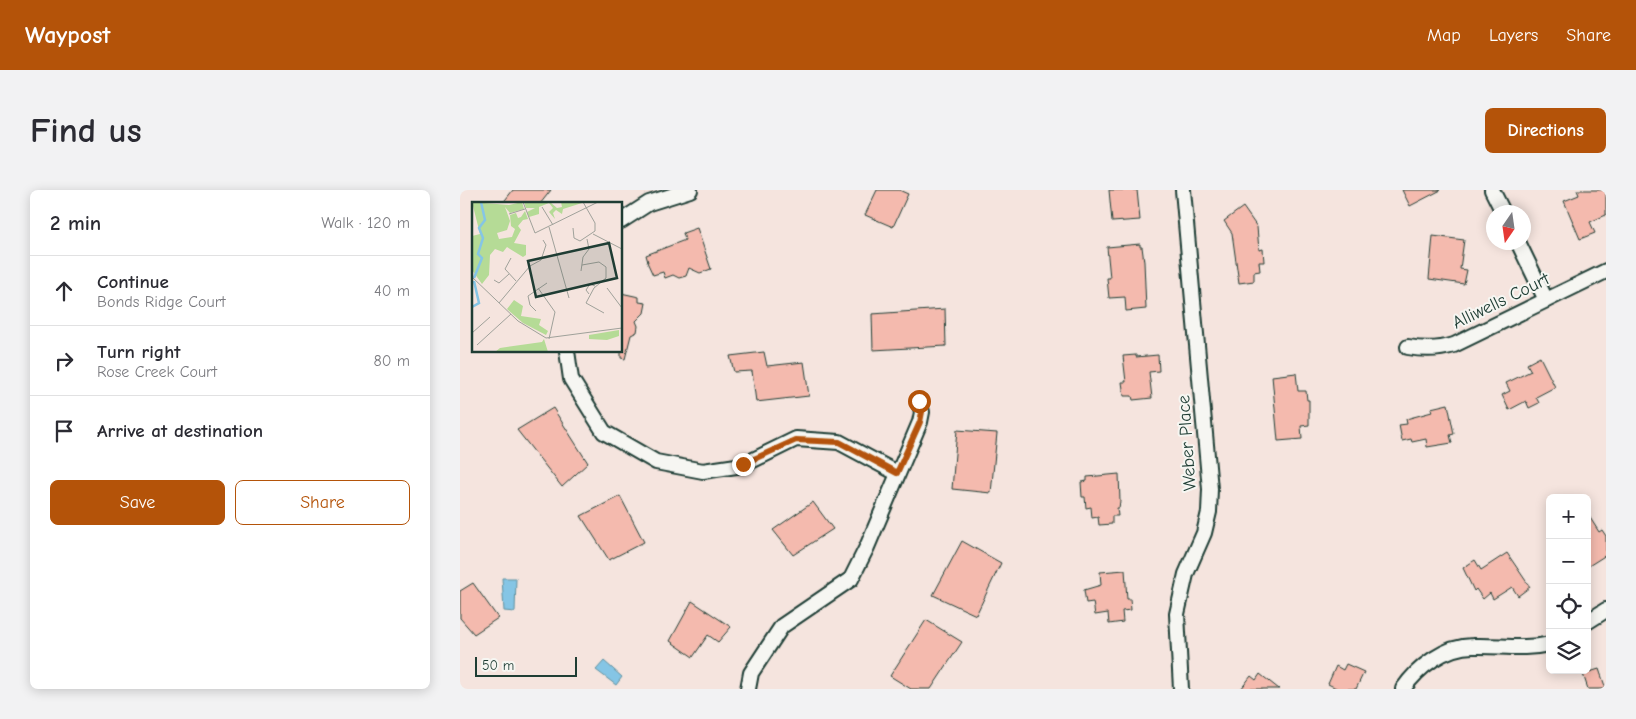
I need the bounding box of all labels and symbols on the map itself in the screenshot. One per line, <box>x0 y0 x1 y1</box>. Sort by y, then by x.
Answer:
inset map <box>472 202 622 352</box>
north arrow <box>1486 205 1531 250</box>
street label: Alliwells Court <box>1449 268 1554 334</box>
route start <box>908 390 931 413</box>
street label: Weber Place <box>1173 394 1201 492</box>
route end <box>732 453 755 476</box>
scale bar <box>475 654 578 677</box>

